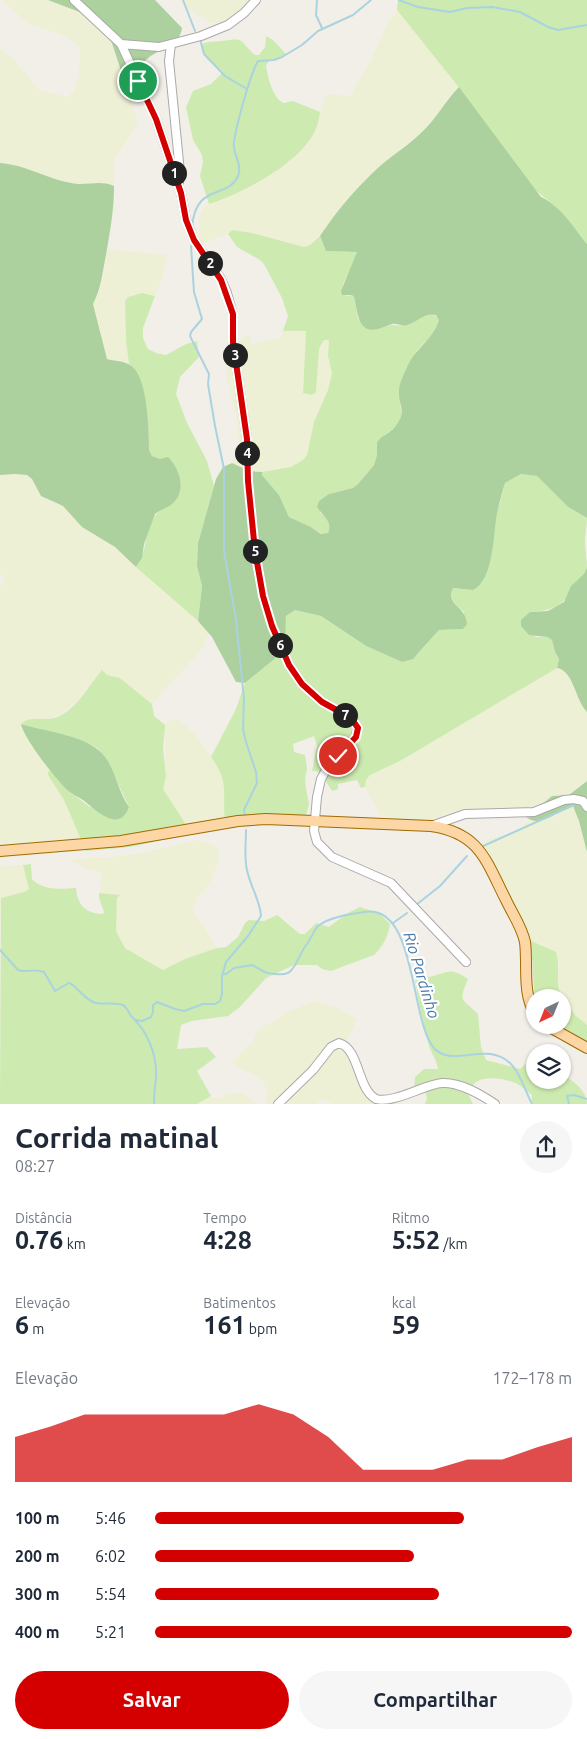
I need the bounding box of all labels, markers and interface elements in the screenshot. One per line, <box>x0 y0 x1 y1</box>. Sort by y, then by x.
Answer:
pin <box>117 60 159 102</box>
icon: arrive <box>124 67 152 95</box>
pin: 1 <box>162 160 186 186</box>
text: 1 <box>171 165 178 181</box>
pin: 2 <box>198 250 222 276</box>
text: 2 <box>207 255 214 271</box>
pin: 3 <box>222 342 248 368</box>
text: 3 <box>232 347 239 363</box>
pin: 4 <box>234 440 260 466</box>
text: 4 <box>244 445 251 461</box>
pin: 5 <box>242 538 268 564</box>
text: 5 <box>252 543 259 559</box>
pin: 6 <box>268 632 292 658</box>
text: 6 <box>277 637 284 653</box>
pin: 7 <box>332 702 358 728</box>
text: 7 <box>342 707 349 723</box>
pin <box>317 735 359 777</box>
icon: check <box>324 742 352 770</box>
water label: Rio Pardinho <box>400 930 444 1021</box>
north arrow <box>526 989 571 1034</box>
map controls <box>526 989 571 1089</box>
button: layers <box>526 1044 571 1089</box>
button: share <box>520 1121 572 1173</box>
text: Corrida matinal <box>15 1122 218 1153</box>
text: 08:27 <box>15 1157 55 1175</box>
text: Distância <box>15 1210 72 1226</box>
text: Tempo <box>203 1210 247 1226</box>
text: Ritmo <box>392 1210 430 1226</box>
text: 0.76 <box>15 1226 63 1254</box>
text: 4:28 <box>203 1226 252 1254</box>
text: 5:52 <box>392 1226 440 1254</box>
text: km <box>63 1236 86 1252</box>
text: /km <box>440 1236 468 1252</box>
text: Elevação <box>15 1295 70 1311</box>
text: Batimentos <box>203 1295 276 1311</box>
text: kcal <box>392 1295 416 1311</box>
text: 6 <box>15 1311 29 1339</box>
text: 161 <box>203 1311 246 1339</box>
text: 59 <box>392 1311 420 1339</box>
text: m <box>29 1321 44 1337</box>
text: bpm <box>246 1321 277 1337</box>
text: Elevação <box>15 1369 78 1387</box>
text: 172–178 m <box>492 1369 572 1387</box>
text: 100 m <box>15 1509 60 1527</box>
text: 5:46 <box>95 1509 126 1527</box>
text: 200 m <box>15 1547 60 1565</box>
text: 6:02 <box>95 1547 126 1565</box>
text: 300 m <box>15 1585 60 1603</box>
text: 5:54 <box>95 1585 126 1603</box>
text: 400 m <box>15 1623 60 1641</box>
text: 5:21 <box>95 1623 126 1641</box>
button: Salvar <box>15 1671 289 1729</box>
button: Compartilhar <box>299 1671 572 1729</box>

